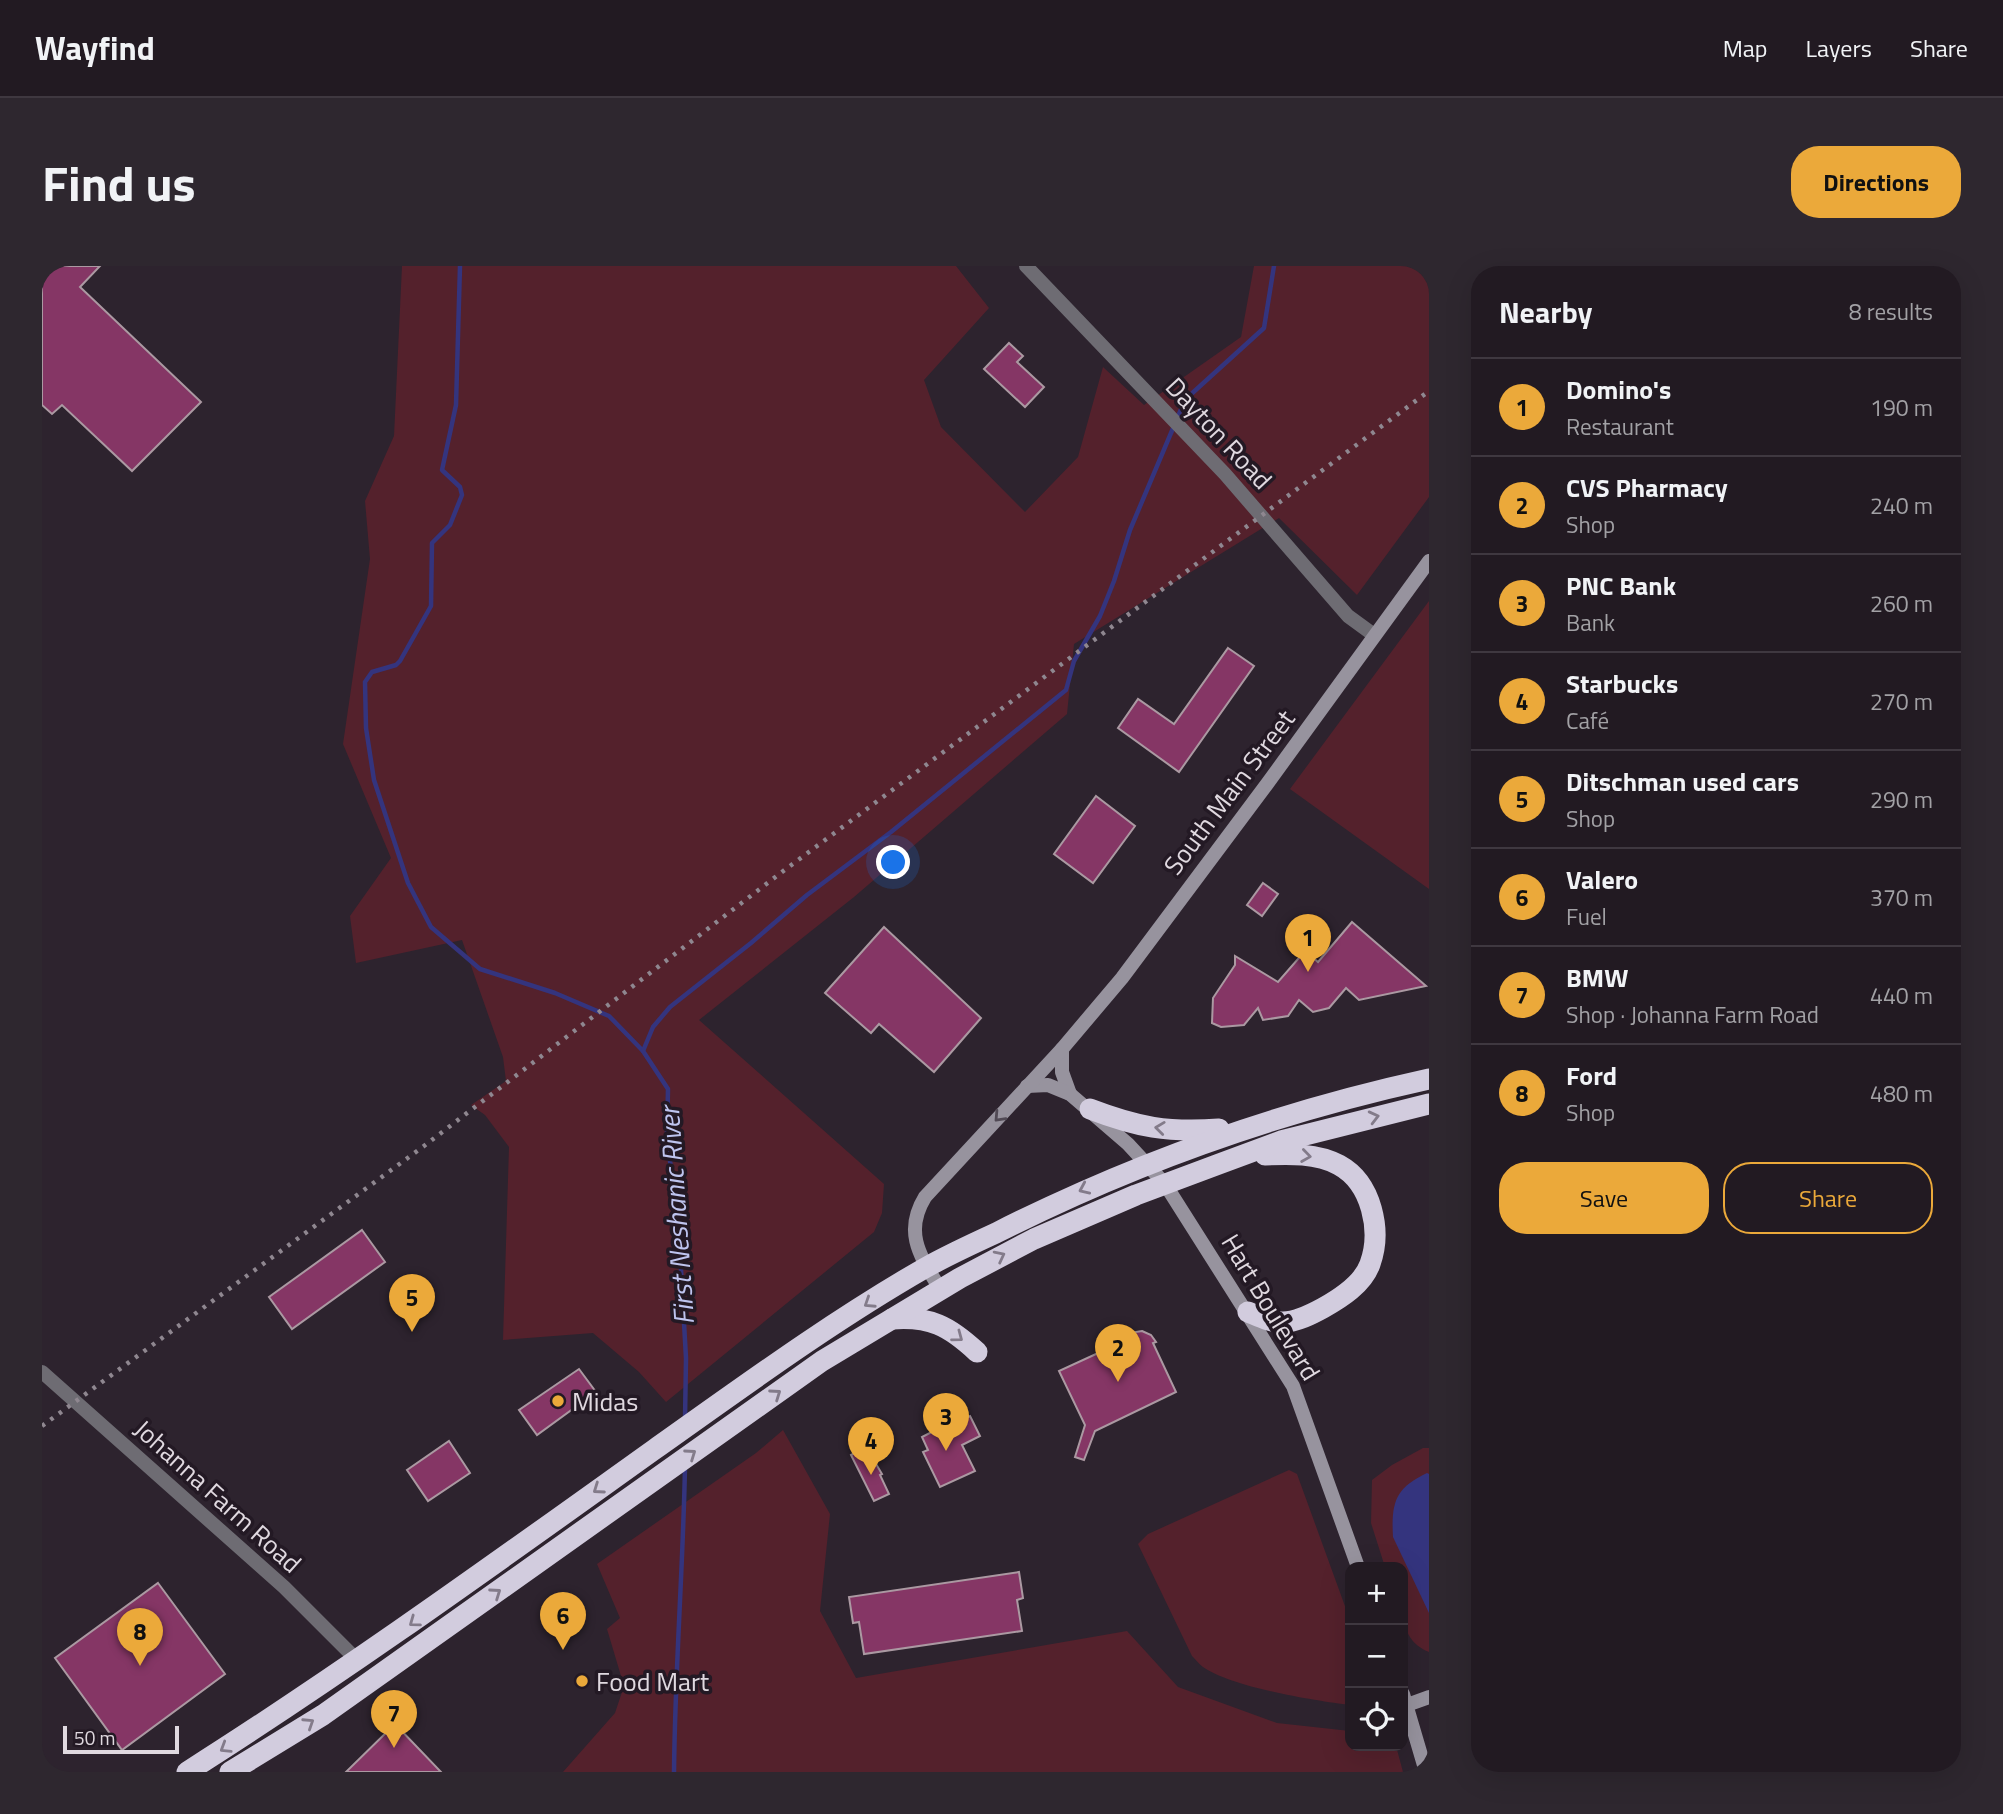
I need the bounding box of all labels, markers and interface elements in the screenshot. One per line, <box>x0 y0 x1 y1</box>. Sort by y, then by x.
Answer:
text: Wayfind <box>35 23 155 73</box>
text: Map <box>1723 30 1768 66</box>
text: Layers <box>1806 30 1872 66</box>
text: Share <box>1910 30 1968 66</box>
text: Find us <box>42 145 196 220</box>
button: Directions <box>1791 146 1961 218</box>
text: Nearby <box>1499 289 1592 335</box>
text: 8 results <box>1849 294 1933 329</box>
street label: Dayton Road <box>1157 368 1281 498</box>
text: Domino's <box>1566 370 1671 409</box>
text: 1 <box>1516 390 1528 425</box>
text: 190 m <box>1870 390 1933 425</box>
text: Restaurant <box>1566 409 1674 444</box>
text: CVS Pharmacy <box>1566 468 1728 507</box>
text: 2 <box>1516 488 1528 523</box>
text: 240 m <box>1870 488 1933 523</box>
text: Shop <box>1566 507 1615 542</box>
text: PNC Bank <box>1566 566 1676 605</box>
text: 3 <box>1516 586 1528 621</box>
text: 260 m <box>1870 586 1933 621</box>
text: Bank <box>1566 605 1615 640</box>
text: Starbucks <box>1566 664 1678 703</box>
text: 4 <box>1516 684 1528 719</box>
text: 270 m <box>1870 684 1933 719</box>
street label: South Main Street <box>1154 701 1304 883</box>
text: Café <box>1566 703 1609 738</box>
text: Ditschman used cars <box>1566 762 1799 801</box>
text: 5 <box>1516 782 1528 817</box>
text: 290 m <box>1870 782 1933 817</box>
text: Shop <box>1566 801 1615 836</box>
your location <box>876 845 910 879</box>
text: Valero <box>1566 860 1638 899</box>
text: 6 <box>1516 880 1528 915</box>
text: 370 m <box>1870 880 1933 915</box>
text: Fuel <box>1566 899 1607 934</box>
pin: 1 <box>1285 914 1331 972</box>
text: BMW <box>1566 958 1628 997</box>
text: 7 <box>1516 978 1528 1013</box>
text: 440 m <box>1870 978 1933 1013</box>
text: Shop · Johanna Farm Road <box>1566 997 1819 1032</box>
text: Ford <box>1566 1056 1617 1095</box>
text: 8 <box>1516 1076 1528 1111</box>
text: 480 m <box>1870 1076 1933 1111</box>
text: Shop <box>1566 1095 1615 1130</box>
water label: First Neshanic River <box>647 1102 705 1327</box>
one-way arrow <box>994 1109 1007 1122</box>
one-way arrow <box>1368 1111 1380 1125</box>
one-way arrow <box>1154 1121 1166 1136</box>
one-way arrow <box>1301 1148 1312 1163</box>
button: Save <box>1499 1162 1709 1234</box>
button: Share <box>1723 1162 1933 1234</box>
one-way arrow <box>1079 1181 1092 1195</box>
street label: Hart Boulevard <box>1212 1226 1330 1388</box>
one-way arrow <box>993 1251 1005 1265</box>
pin: 5 <box>389 1274 435 1332</box>
one-way arrow <box>864 1295 877 1308</box>
pin: 2 <box>1095 1324 1141 1382</box>
one-way arrow <box>951 1328 963 1341</box>
place label: Midas <box>572 1382 638 1421</box>
one-way arrow <box>768 1390 781 1402</box>
marker: Midas <box>550 1393 566 1409</box>
pin: 3 <box>923 1393 969 1451</box>
street label: Johanna Farm Road <box>126 1410 310 1582</box>
pin: 4 <box>848 1417 894 1475</box>
one-way arrow <box>683 1450 696 1462</box>
one-way arrow <box>593 1481 606 1493</box>
map controls <box>1345 1562 1408 1751</box>
button: + <box>1345 1562 1408 1625</box>
one-way arrow <box>488 1588 500 1601</box>
pin: 6 <box>540 1592 586 1650</box>
pin: 8 <box>117 1608 163 1666</box>
one-way arrow <box>409 1613 422 1626</box>
button: − <box>1345 1625 1408 1688</box>
place label: Food Mart <box>596 1662 709 1701</box>
marker: Food Mart <box>574 1673 590 1689</box>
button: locate <box>1345 1688 1408 1751</box>
pin: 7 <box>371 1690 417 1748</box>
one-way arrow <box>302 1719 315 1732</box>
scale bar <box>63 1723 178 1755</box>
text: 50 m <box>74 1723 115 1752</box>
one-way arrow <box>219 1740 232 1753</box>

